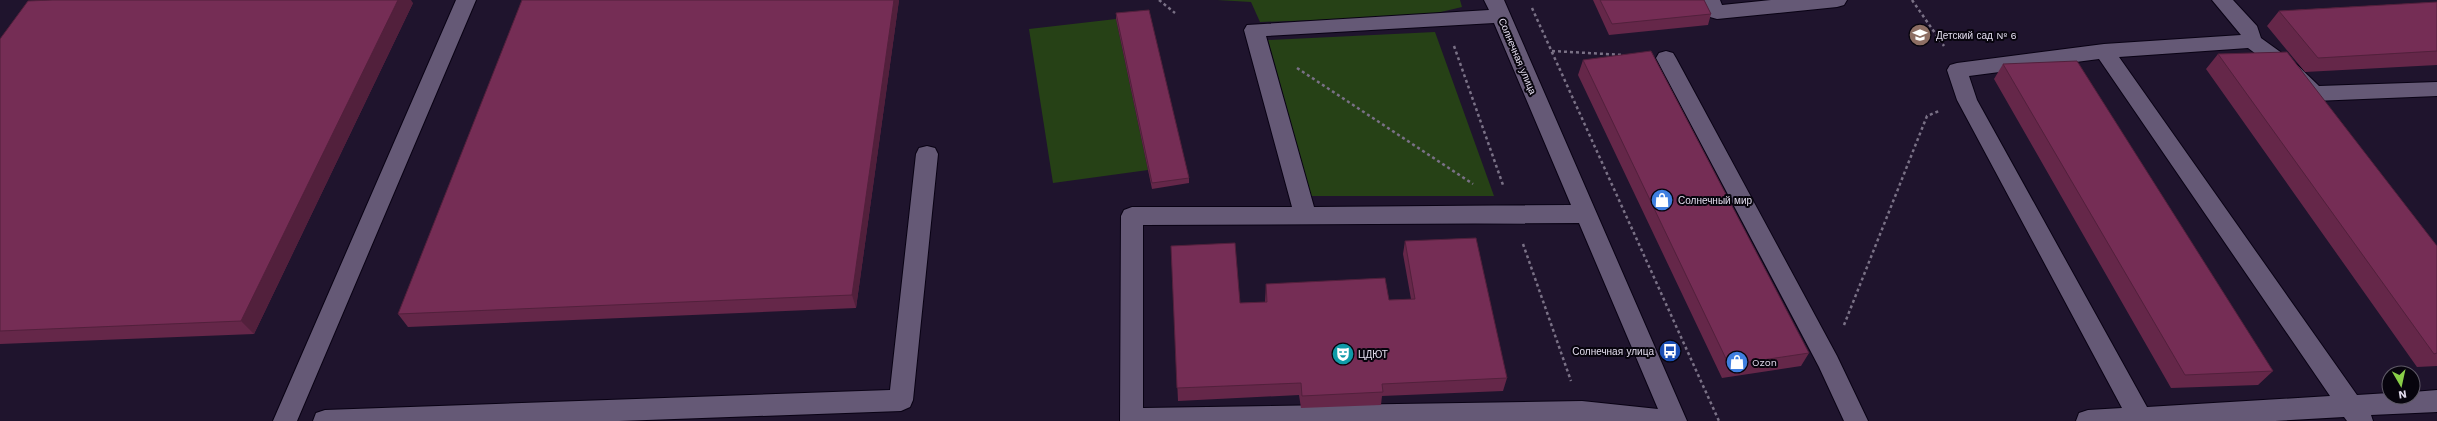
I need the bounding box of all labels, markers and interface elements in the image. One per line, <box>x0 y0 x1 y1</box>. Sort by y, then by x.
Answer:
street label: Солнечная улица <box>1497 16 1539 96</box>
school or university icon: Детский сад № 6 <box>1907 22 1933 48</box>
place label: Детский сад № 6 <box>1936 30 2017 41</box>
shop icon: Солнечный мир <box>1649 187 1675 213</box>
place label: Солнечный мир <box>1678 195 1753 206</box>
bus stop icon: Солнечная улица <box>1657 338 1683 364</box>
theatre icon: ЦДЮТ <box>1330 341 1356 367</box>
place label: Солнечная улица <box>1572 346 1654 357</box>
place label: ЦДЮТ <box>1358 349 1388 360</box>
shop icon: Ozon <box>1724 349 1750 375</box>
place label: Ozon <box>1752 357 1777 368</box>
north arrow <box>2381 365 2421 405</box>
text: N <box>2397 387 2408 401</box>

